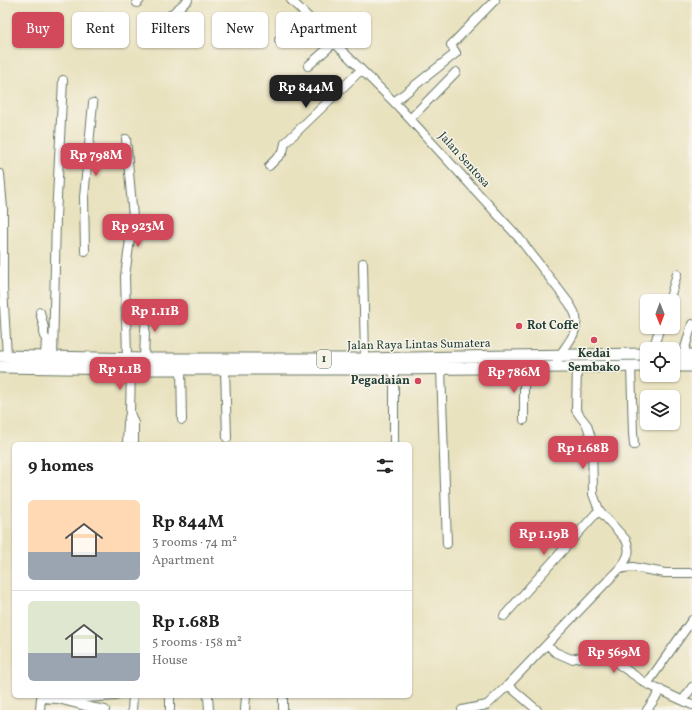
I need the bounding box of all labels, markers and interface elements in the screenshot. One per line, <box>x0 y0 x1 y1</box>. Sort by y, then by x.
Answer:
chip: Buy <box>12 12 64 48</box>
chip: Rent <box>72 12 129 48</box>
chip: Filters <box>137 12 204 48</box>
chip: New <box>212 12 268 48</box>
chip: Apartment <box>276 12 371 48</box>
pin: Rp 844M <box>269 75 343 109</box>
text: Rp 844M <box>278 79 334 97</box>
street label: Jalan Sentosa <box>435 129 493 191</box>
pin: Rp 798M <box>59 143 133 177</box>
text: Rp 798M <box>70 147 122 165</box>
pin: Rp 923M <box>101 214 175 248</box>
text: Rp 923M <box>112 218 164 236</box>
north arrow <box>640 294 680 334</box>
map controls <box>640 294 680 430</box>
pin: Rp 1.11B <box>114 299 196 333</box>
text: Rp 1.11B <box>131 303 179 321</box>
place label: Rot Coffe <box>527 318 579 334</box>
marker: Rot Coffe <box>514 321 524 331</box>
marker: Kedai Sembako <box>589 335 599 345</box>
street label: Jalan Raya Lintas Sumatera <box>347 336 491 354</box>
button: locate <box>640 342 680 382</box>
place label: Kedai Sembako <box>568 346 620 376</box>
road number: 1 <box>317 350 331 368</box>
pin: Rp 1.1B <box>83 357 157 391</box>
pin: Rp 786M <box>477 360 551 394</box>
text: Rp 1.1B <box>99 361 141 379</box>
text: Rp 786M <box>488 364 540 382</box>
place label: Pegadaian <box>351 373 410 389</box>
marker: Pegadaian <box>413 376 423 386</box>
button: layers <box>640 390 680 430</box>
pin: Rp 1.68B <box>542 436 624 470</box>
text: Rp 1.68B <box>557 440 609 458</box>
text: 9 homes <box>28 455 94 478</box>
icon: filters <box>374 455 396 477</box>
text: Rp 844M <box>152 511 224 534</box>
icon: home <box>60 516 108 564</box>
pin: Rp 1.19B <box>503 522 585 556</box>
text: Rp 1.19B <box>519 526 569 544</box>
text: 3 rooms · 74 m² <box>152 534 237 552</box>
text: Apartment <box>152 552 215 570</box>
text: Rp 1.68B <box>152 611 220 634</box>
icon: home <box>60 617 108 665</box>
text: 5 rooms · 158 m² <box>152 634 242 652</box>
pin: Rp 569M <box>577 640 651 674</box>
text: Rp 569M <box>587 644 641 662</box>
text: House <box>152 652 188 670</box>

